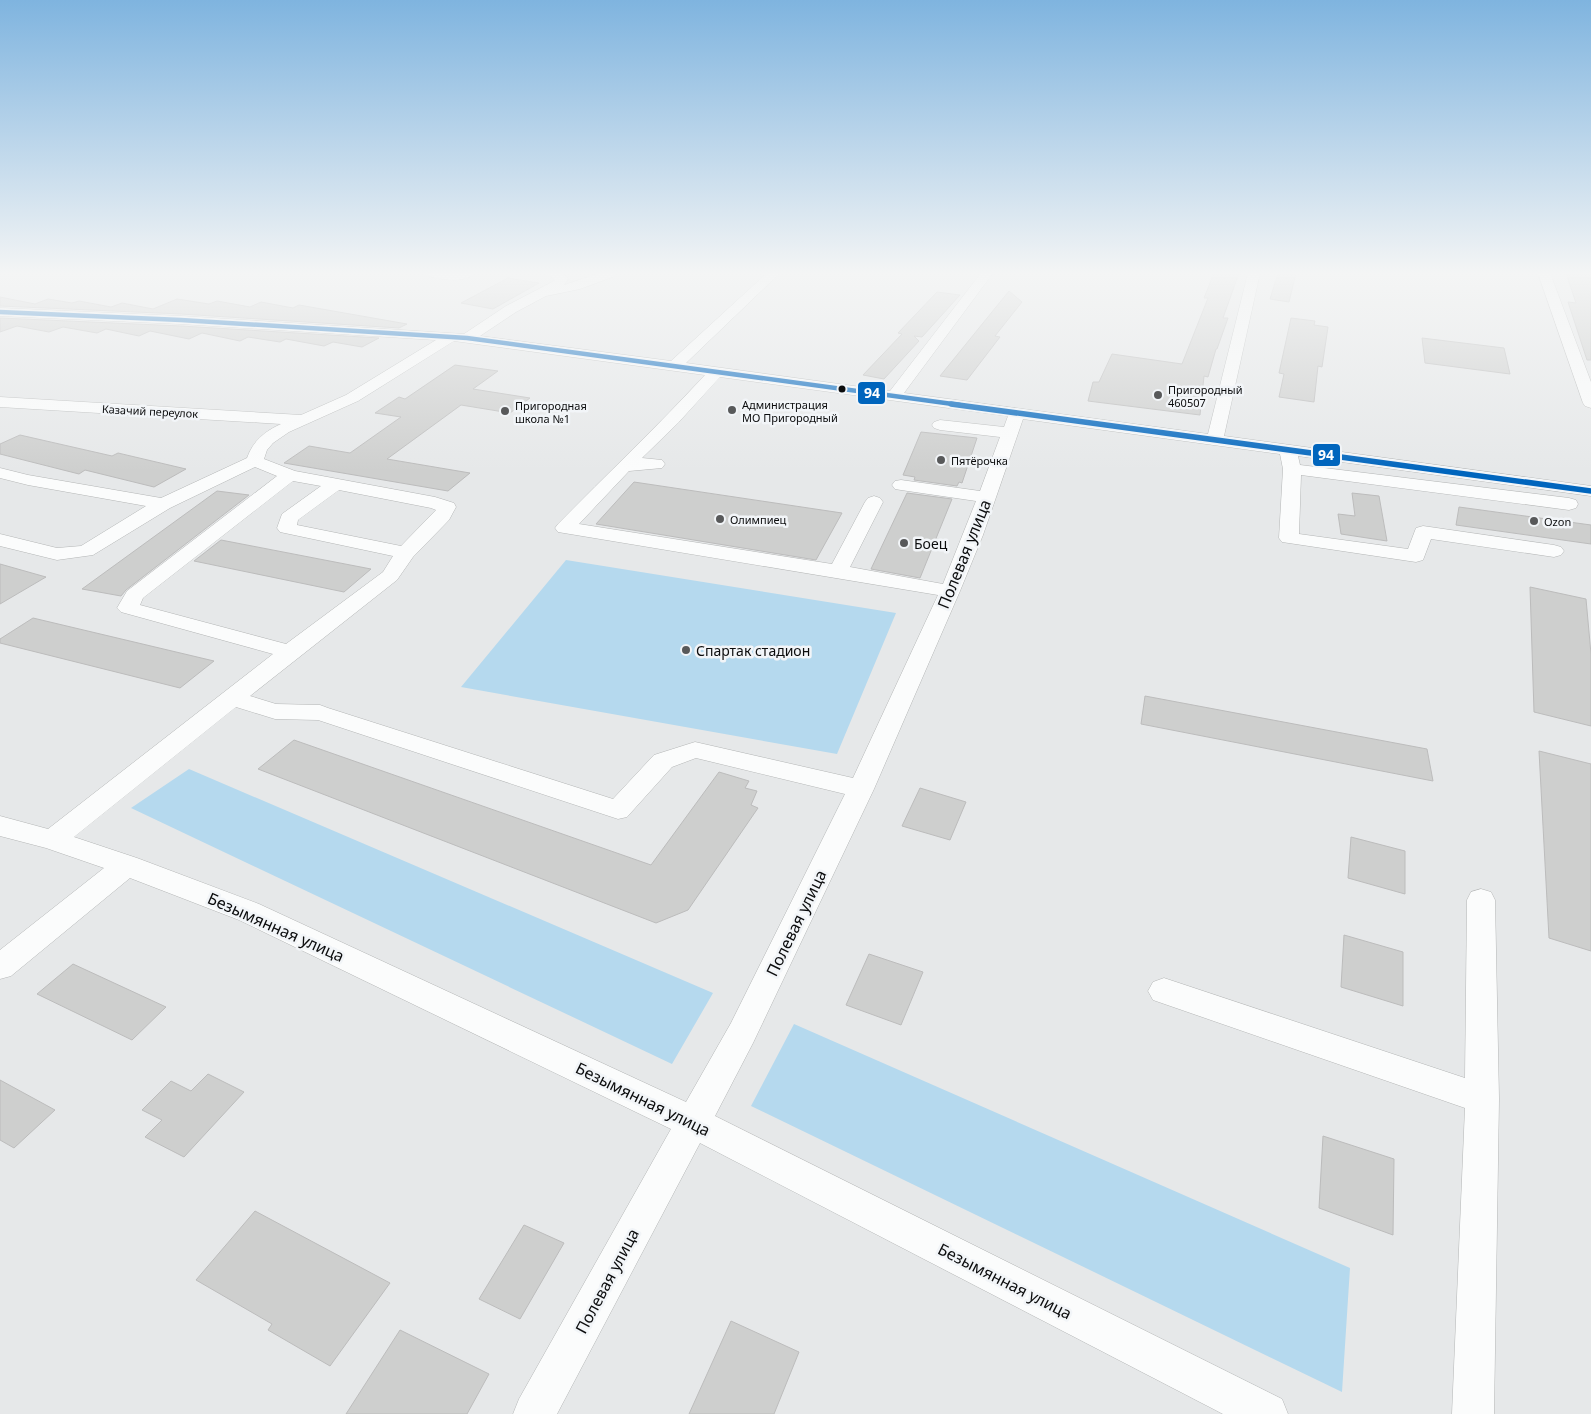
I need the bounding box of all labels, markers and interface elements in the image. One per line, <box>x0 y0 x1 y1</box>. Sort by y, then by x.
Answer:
line badge: 94 <box>857 381 886 405</box>
place label: Пригородный 460507 <box>1168 382 1243 410</box>
text: 94 <box>864 383 880 402</box>
unlabelled marker <box>837 384 847 394</box>
marker: Пригородный 460507 <box>1152 389 1164 401</box>
place label: Администрация МО Пригородный <box>742 397 838 425</box>
place label: Пригородная школа №1 <box>515 398 587 426</box>
street label: Казачий переулок <box>101 401 199 421</box>
marker: Администрация МО Пригородный <box>726 404 738 416</box>
marker: Пригородная школа №1 <box>499 405 511 417</box>
line badge: 94 <box>1312 443 1341 467</box>
text: 94 <box>1318 445 1334 464</box>
place label: Пятёрочка <box>951 453 1008 468</box>
marker: Пятёрочка <box>935 454 947 466</box>
street label: Полевая улица <box>932 496 996 612</box>
place label: Олимпиец <box>730 512 787 527</box>
marker: Олимпиец <box>714 513 726 525</box>
place label: Ozon <box>1544 514 1571 529</box>
marker: Ozon <box>1528 515 1540 527</box>
place label: Боец <box>914 534 948 553</box>
marker: Боец <box>898 537 910 549</box>
place label: Спартак стадион <box>696 641 810 660</box>
marker: Спартак стадион <box>680 644 692 656</box>
street label: Полевая улица <box>761 866 831 980</box>
street label: Безымянная улица <box>204 887 348 967</box>
street label: Безымянная улица <box>572 1057 714 1141</box>
street label: Полевая улица <box>570 1225 644 1337</box>
street label: Безымянная улица <box>934 1238 1076 1324</box>

